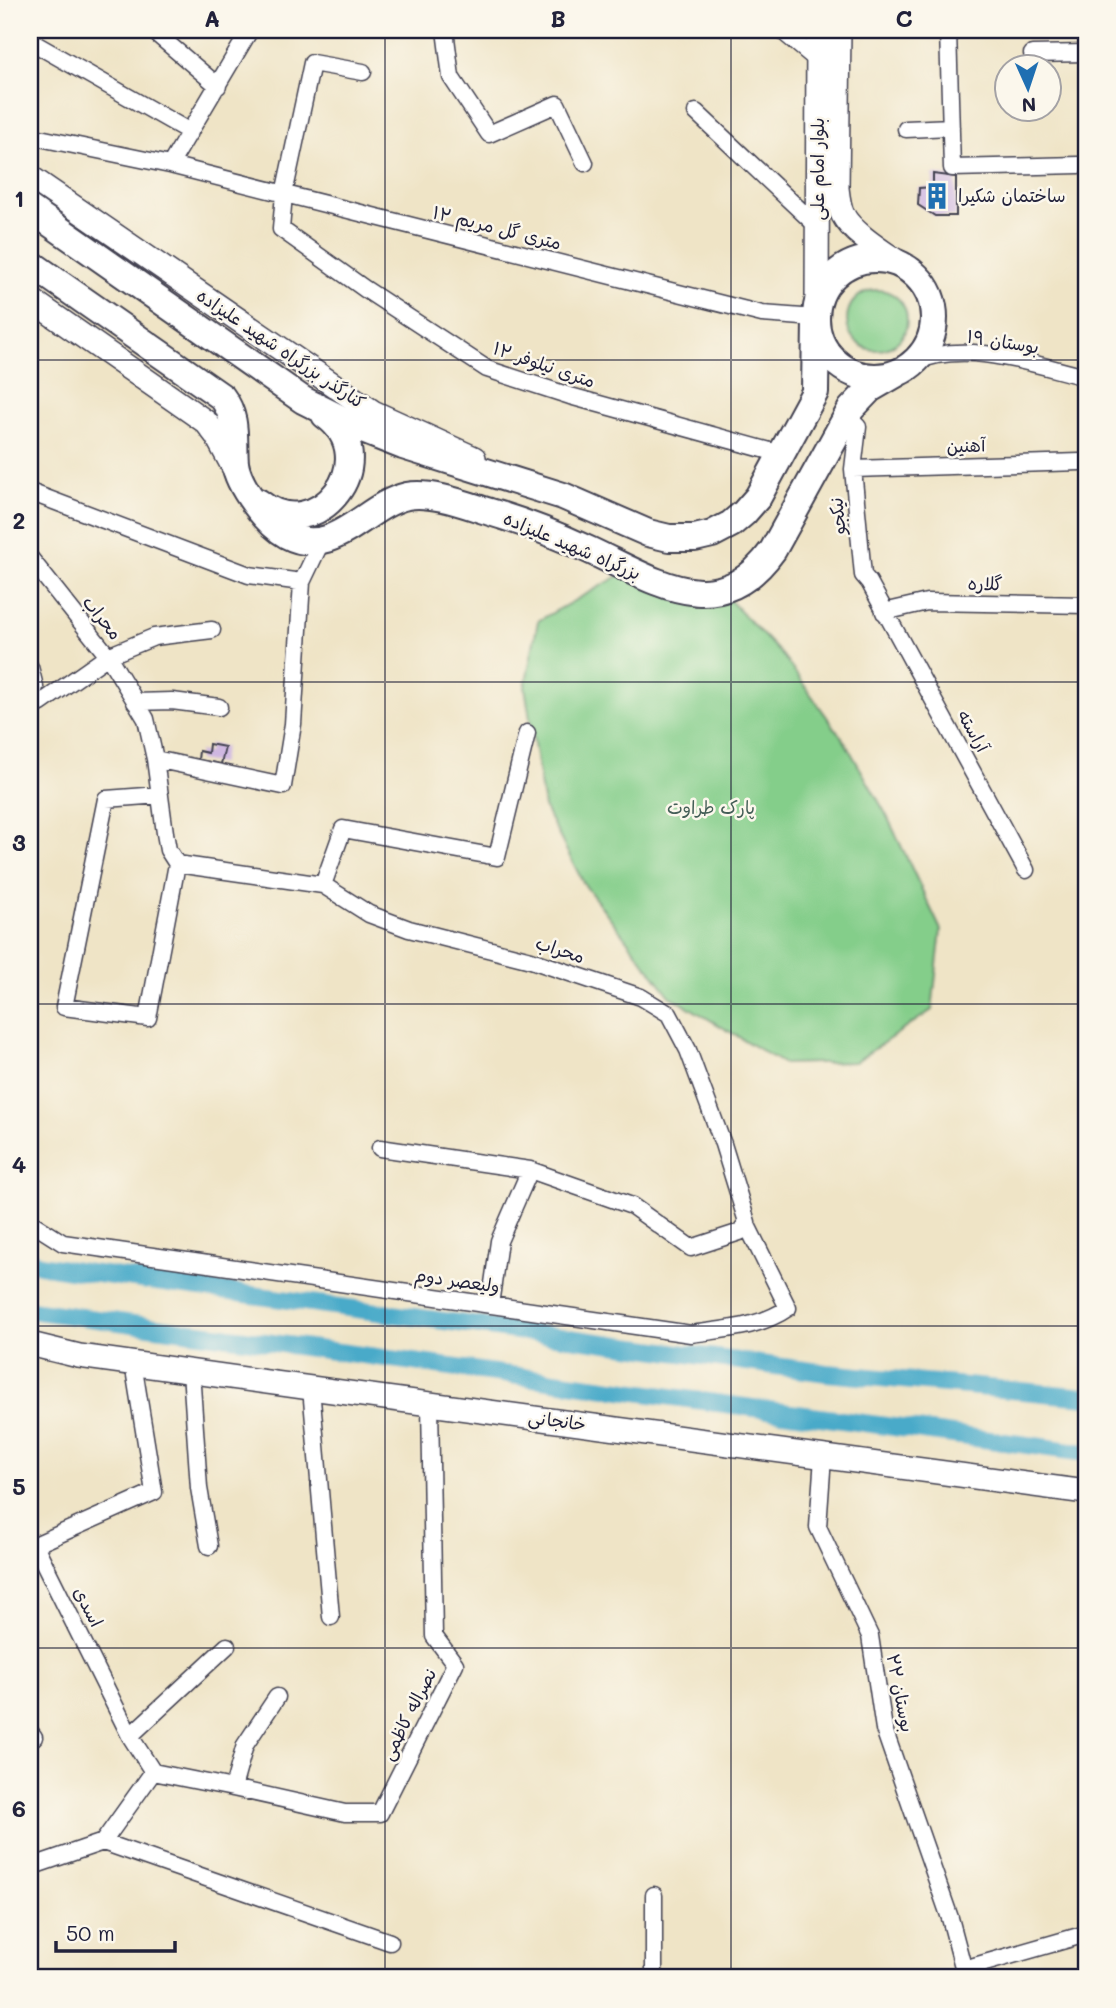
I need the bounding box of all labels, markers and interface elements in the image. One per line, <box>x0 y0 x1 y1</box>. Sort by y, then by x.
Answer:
text: A <box>204 3 220 33</box>
text: B <box>550 3 566 33</box>
text: C <box>895 3 913 33</box>
north arrow <box>993 52 1064 122</box>
text: N <box>1021 93 1037 118</box>
street label: بلوار امام علی <box>805 118 832 220</box>
building icon: ساختمان شکیرا <box>922 181 952 211</box>
text: 1 <box>14 183 24 213</box>
place label: ساختمان شکیرا <box>958 183 1066 207</box>
street label: ۱۲ متری گل مریم <box>430 199 564 258</box>
street label: کنارگذر بزرگراه شهید علیزاده <box>192 283 371 414</box>
street label: بوستان ۱۹ <box>965 323 1041 359</box>
street label: ۱۲ متری نیلوفر <box>490 335 598 394</box>
street label: آهنین <box>946 432 987 458</box>
street label: نیکجو <box>823 497 851 538</box>
text: 2 <box>13 505 25 535</box>
street label: بزرگراه شهید علیزاده <box>500 505 645 585</box>
street label: گلاره <box>967 571 1003 595</box>
street label: محراب <box>78 590 128 644</box>
street label: آراسته <box>952 705 996 758</box>
park label: پارک طراوت <box>667 795 755 820</box>
text: 3 <box>12 827 26 857</box>
street label: محراب <box>533 930 588 968</box>
text: 4 <box>12 1149 26 1179</box>
street label: ولیعصر دوم <box>413 1262 501 1301</box>
street label: خانجانی <box>527 1404 588 1436</box>
text: 5 <box>12 1471 26 1501</box>
street label: اسدی <box>69 1582 109 1631</box>
street label: بوستان ۲۲ <box>882 1652 920 1734</box>
street label: نصراله کاظمی <box>374 1663 442 1764</box>
text: 6 <box>12 1793 26 1823</box>
scale bar <box>56 1910 175 1954</box>
text: 50 m <box>66 1919 115 1946</box>

